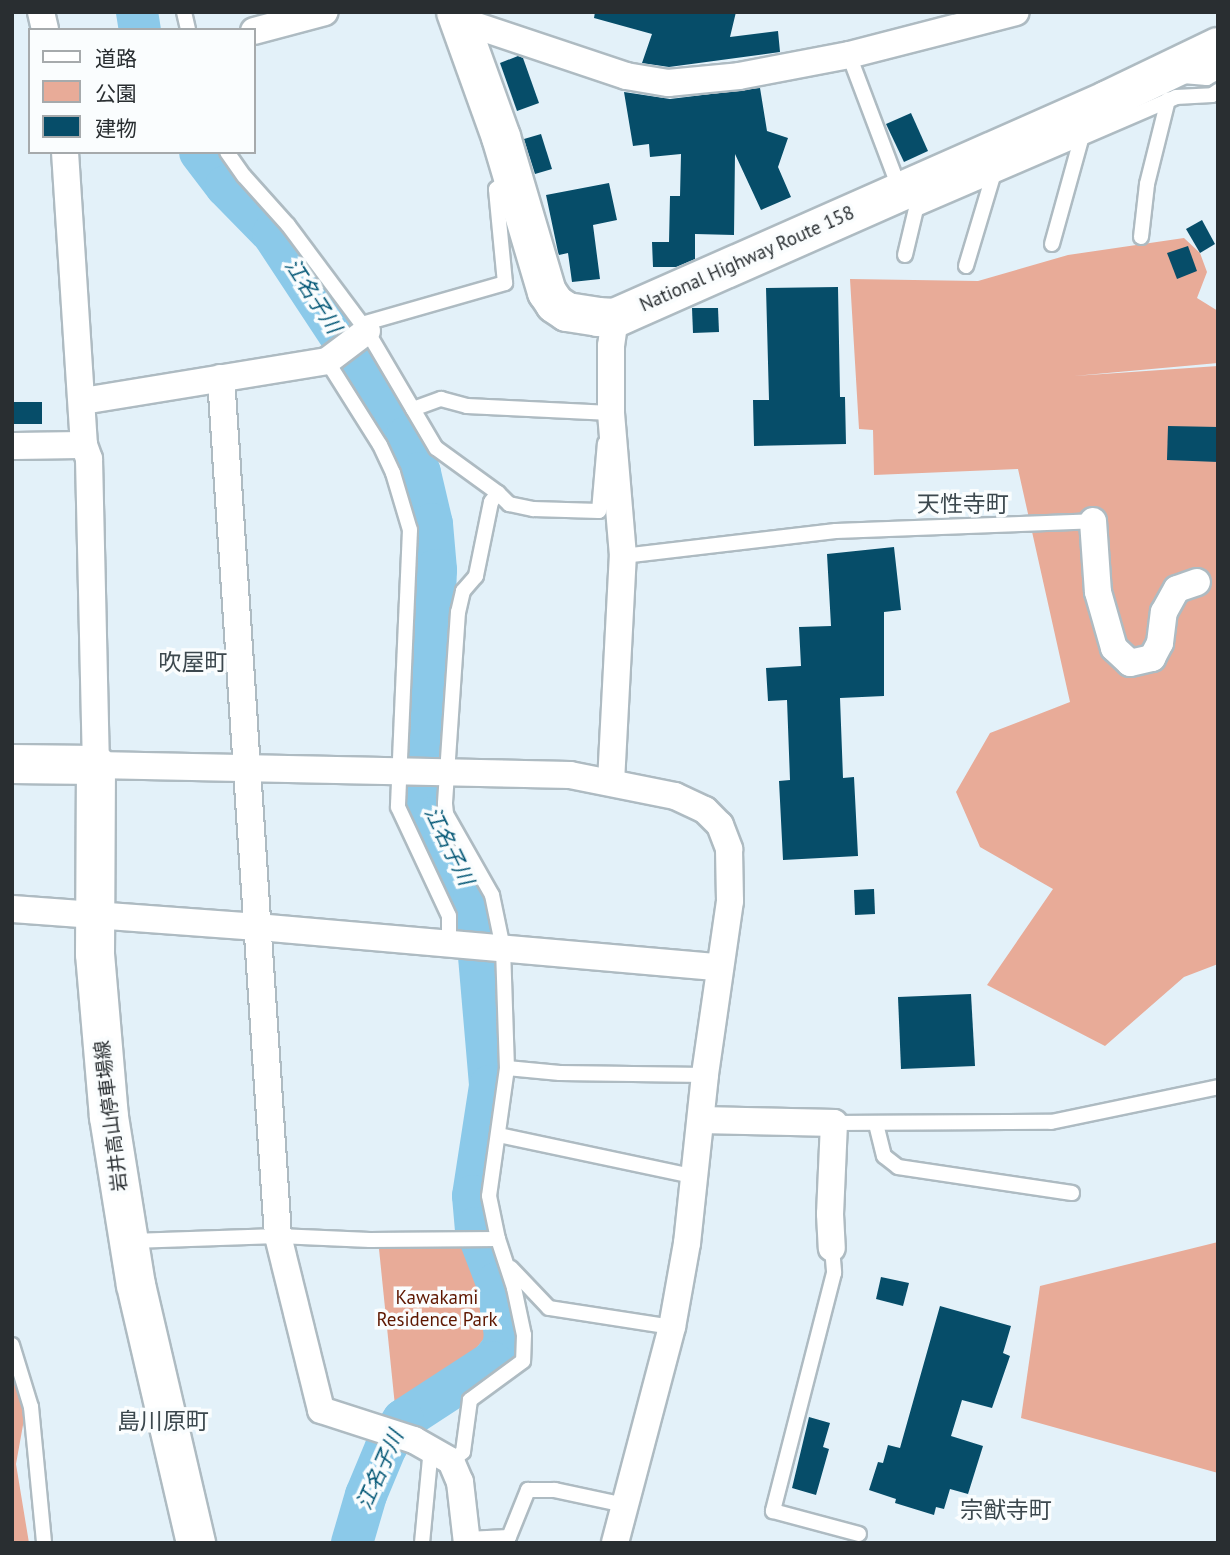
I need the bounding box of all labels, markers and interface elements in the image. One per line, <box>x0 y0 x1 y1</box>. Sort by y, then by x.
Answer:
legend <box>28 28 256 154</box>
text: 道路 <box>95 45 137 72</box>
text: 公園 <box>95 80 137 107</box>
text: 建物 <box>95 115 137 142</box>
street label: National Highway Route 158 <box>636 201 858 317</box>
water label: 江名子川 <box>280 254 346 338</box>
district label: 天性寺町 <box>917 490 1009 518</box>
district label: 吹屋町 <box>159 648 227 676</box>
water label: 江名子川 <box>419 803 479 889</box>
street label: 岩井高山停車場線 <box>90 1039 132 1193</box>
park label: Kawakami Residence Park <box>376 1287 498 1331</box>
district label: 島川原町 <box>117 1407 209 1435</box>
water label: 江名子川 <box>351 1427 409 1513</box>
district label: 宗猷寺町 <box>960 1496 1052 1524</box>

